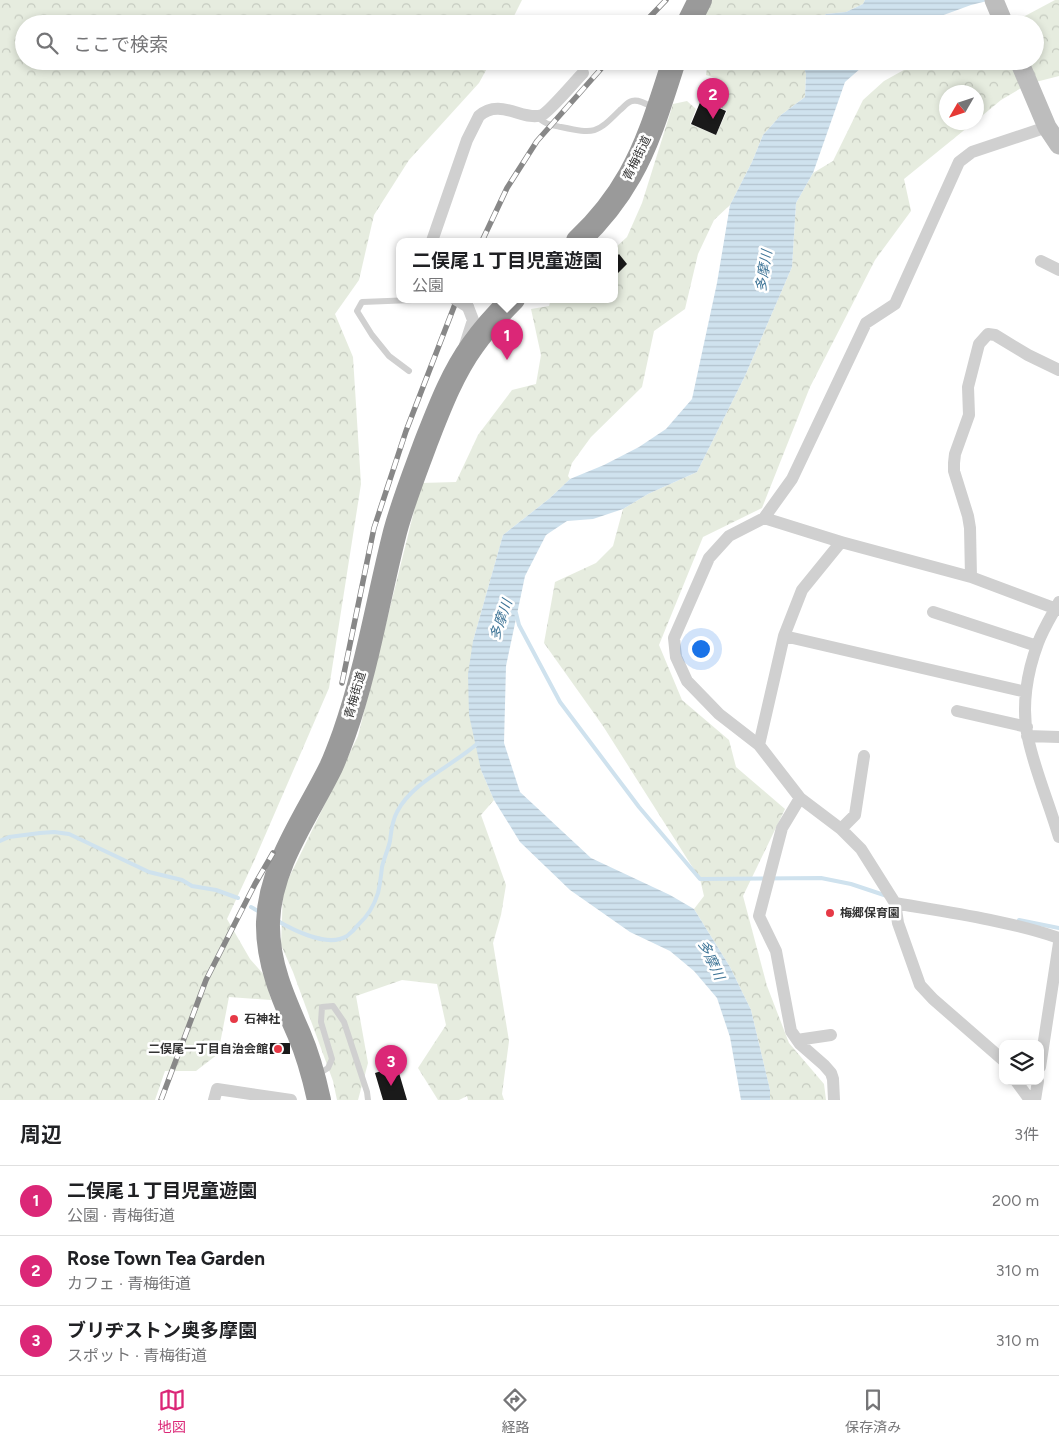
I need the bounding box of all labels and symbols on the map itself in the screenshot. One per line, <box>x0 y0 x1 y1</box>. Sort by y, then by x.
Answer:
pin: 2 <box>697 78 729 119</box>
north arrow <box>939 85 984 130</box>
street label: 青梅街道 <box>620 133 654 183</box>
water label: 多摩川 <box>752 247 776 293</box>
pin: 1 <box>491 319 523 360</box>
water label: 多摩川 <box>486 595 517 643</box>
your location <box>688 636 714 662</box>
street label: 青梅街道 <box>342 670 368 720</box>
place label: 梅郷保育園 <box>840 906 900 920</box>
marker: 梅郷保育園 <box>824 907 836 919</box>
water label: 多摩川 <box>694 937 728 984</box>
place label: 石神社 <box>244 1012 280 1026</box>
marker: 石神社 <box>228 1013 240 1025</box>
place label: 二俣尾一丁目自治会館 <box>148 1042 268 1056</box>
marker: 二俣尾一丁目自治会館 <box>272 1043 284 1055</box>
pin: 3 <box>375 1045 407 1086</box>

